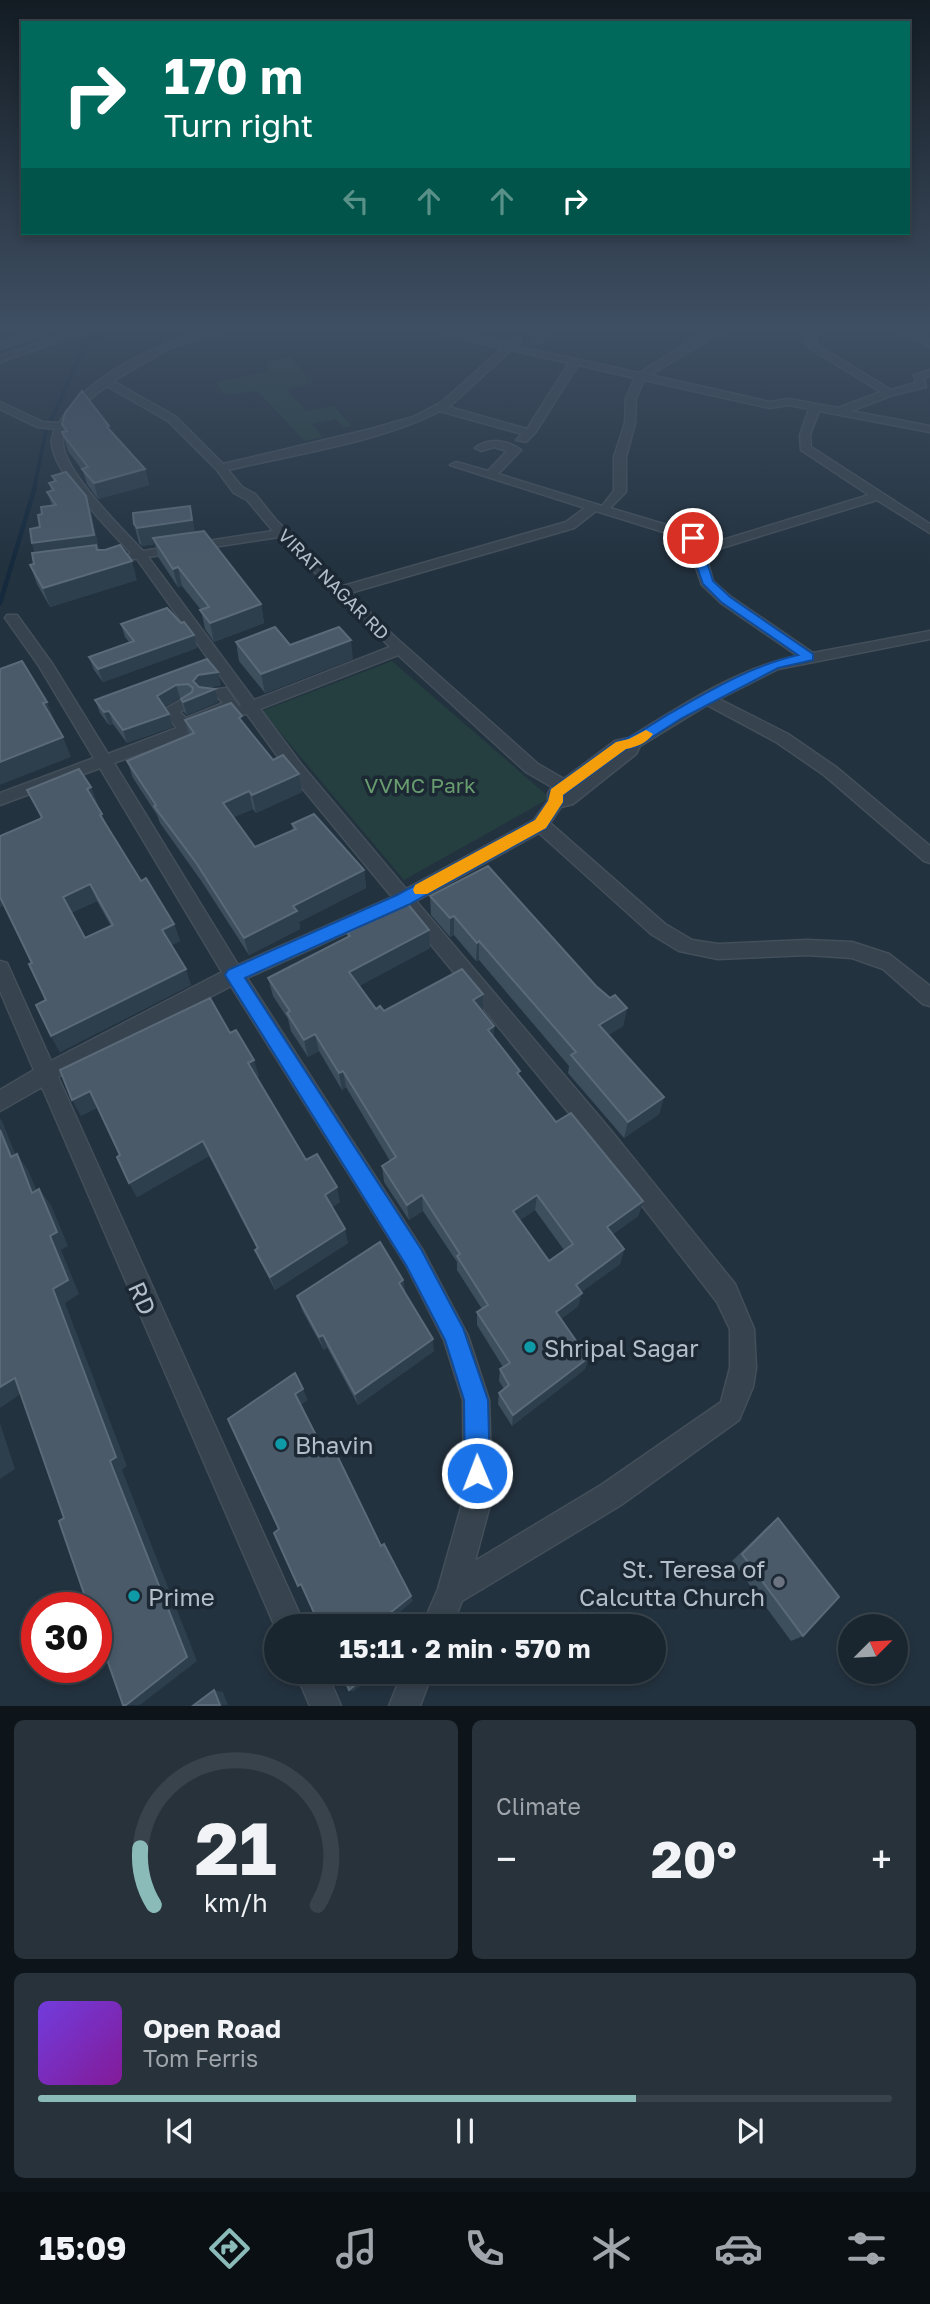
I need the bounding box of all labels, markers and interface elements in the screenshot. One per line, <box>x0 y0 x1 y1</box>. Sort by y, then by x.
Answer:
text: 170 m <box>164 46 303 105</box>
icon: right <box>49 49 140 140</box>
text: Turn right <box>164 106 313 144</box>
icon: left <box>337 182 375 220</box>
icon: ahead <box>410 182 448 220</box>
icon: ahead <box>483 182 521 220</box>
icon: right <box>556 182 594 220</box>
pin <box>663 508 723 568</box>
icon: arrive <box>674 519 712 557</box>
street label: VIRAT NAGAR RD <box>274 524 394 644</box>
park label: VVMC Park <box>364 772 476 798</box>
street label: RD <box>123 1277 163 1319</box>
place label: Shripal Sagar <box>544 1333 699 1362</box>
marker: Shripal Sagar <box>522 1339 538 1355</box>
place label: Bhavin <box>295 1430 374 1459</box>
marker: Bhavin <box>273 1436 289 1452</box>
position arrow <box>440 1436 514 1510</box>
place label: St. Teresa of Calcutta Church <box>579 1554 765 1611</box>
marker: St. Teresa of Calcutta Church <box>771 1574 787 1590</box>
place label: Prime <box>148 1582 215 1611</box>
marker: Prime <box>126 1588 142 1604</box>
speed limit sign: 30 <box>21 1592 112 1683</box>
north arrow <box>838 1614 908 1684</box>
map controls <box>838 1614 908 1684</box>
text: 15:11 · 2 min · 570 m <box>339 1633 591 1664</box>
text: Climate <box>496 1792 581 1820</box>
text: 21 <box>195 1805 277 1892</box>
text: 20° <box>651 1827 737 1889</box>
text: − <box>496 1836 517 1881</box>
text: + <box>871 1836 892 1881</box>
text: km/h <box>204 1887 268 1918</box>
text: Open Road <box>143 2013 281 2044</box>
text: Tom Ferris <box>143 2044 258 2072</box>
icon: previous <box>161 2112 199 2150</box>
icon: pause <box>446 2112 484 2150</box>
icon: next <box>731 2112 769 2150</box>
icon: directions <box>205 2224 254 2273</box>
icon: music <box>332 2224 381 2273</box>
icon: phone <box>460 2224 509 2273</box>
icon: climate <box>587 2224 636 2273</box>
icon: car <box>714 2224 763 2273</box>
icon: filters <box>842 2224 891 2273</box>
text: 15:09 <box>39 2229 127 2267</box>

